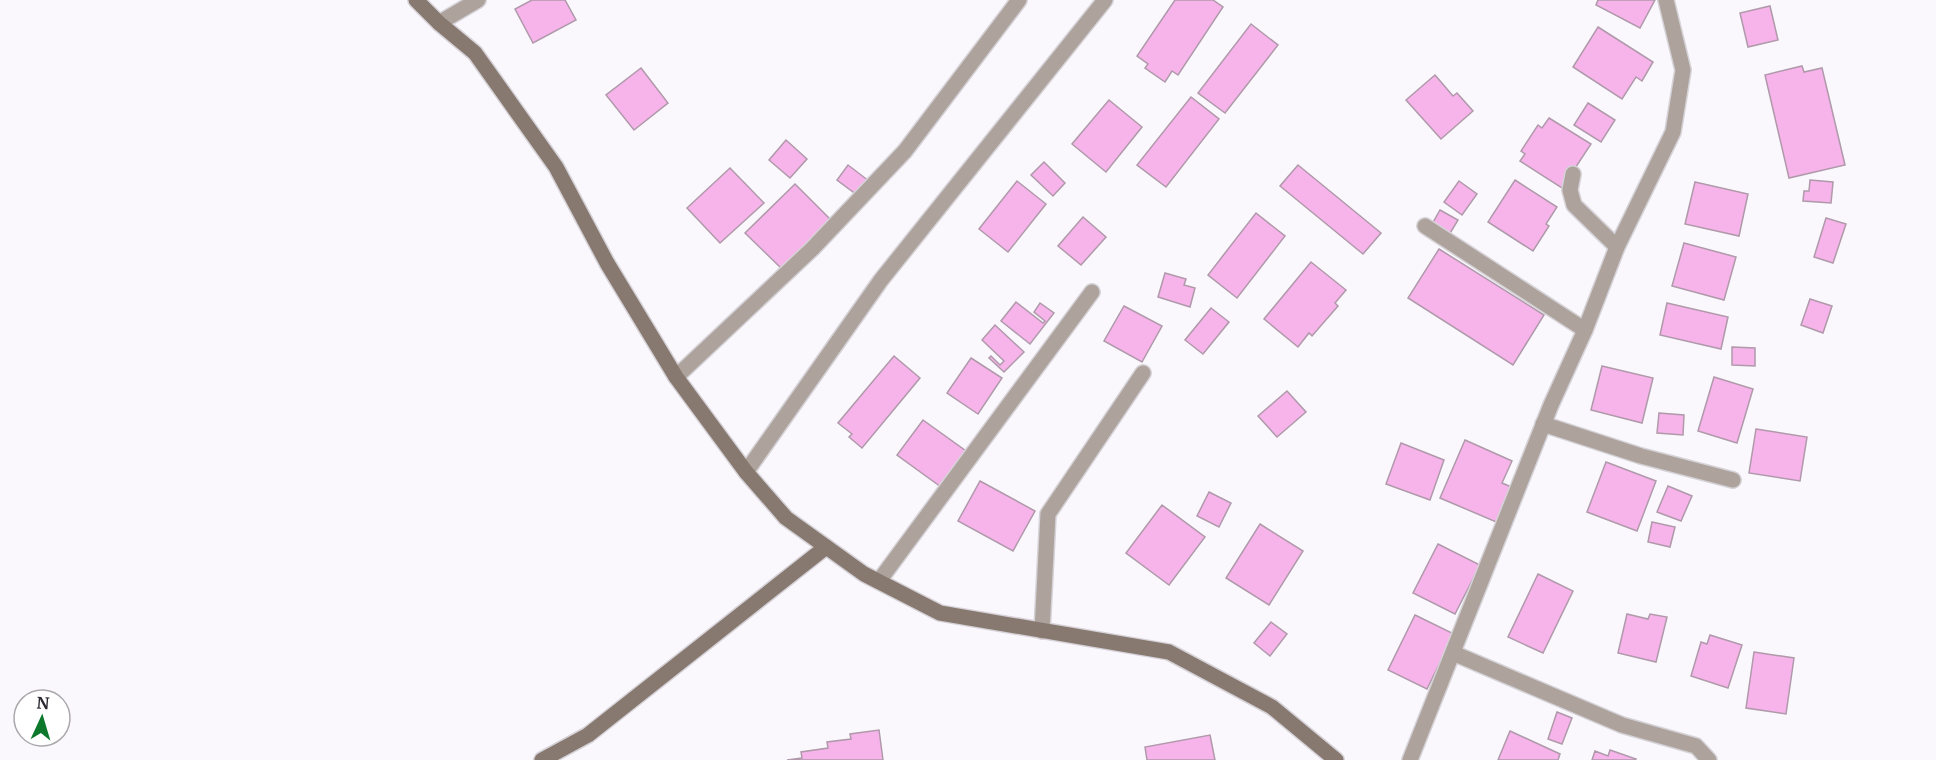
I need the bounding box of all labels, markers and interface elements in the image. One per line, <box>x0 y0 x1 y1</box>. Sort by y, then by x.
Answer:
north arrow <box>12 688 72 748</box>
text: N <box>36 693 50 713</box>

